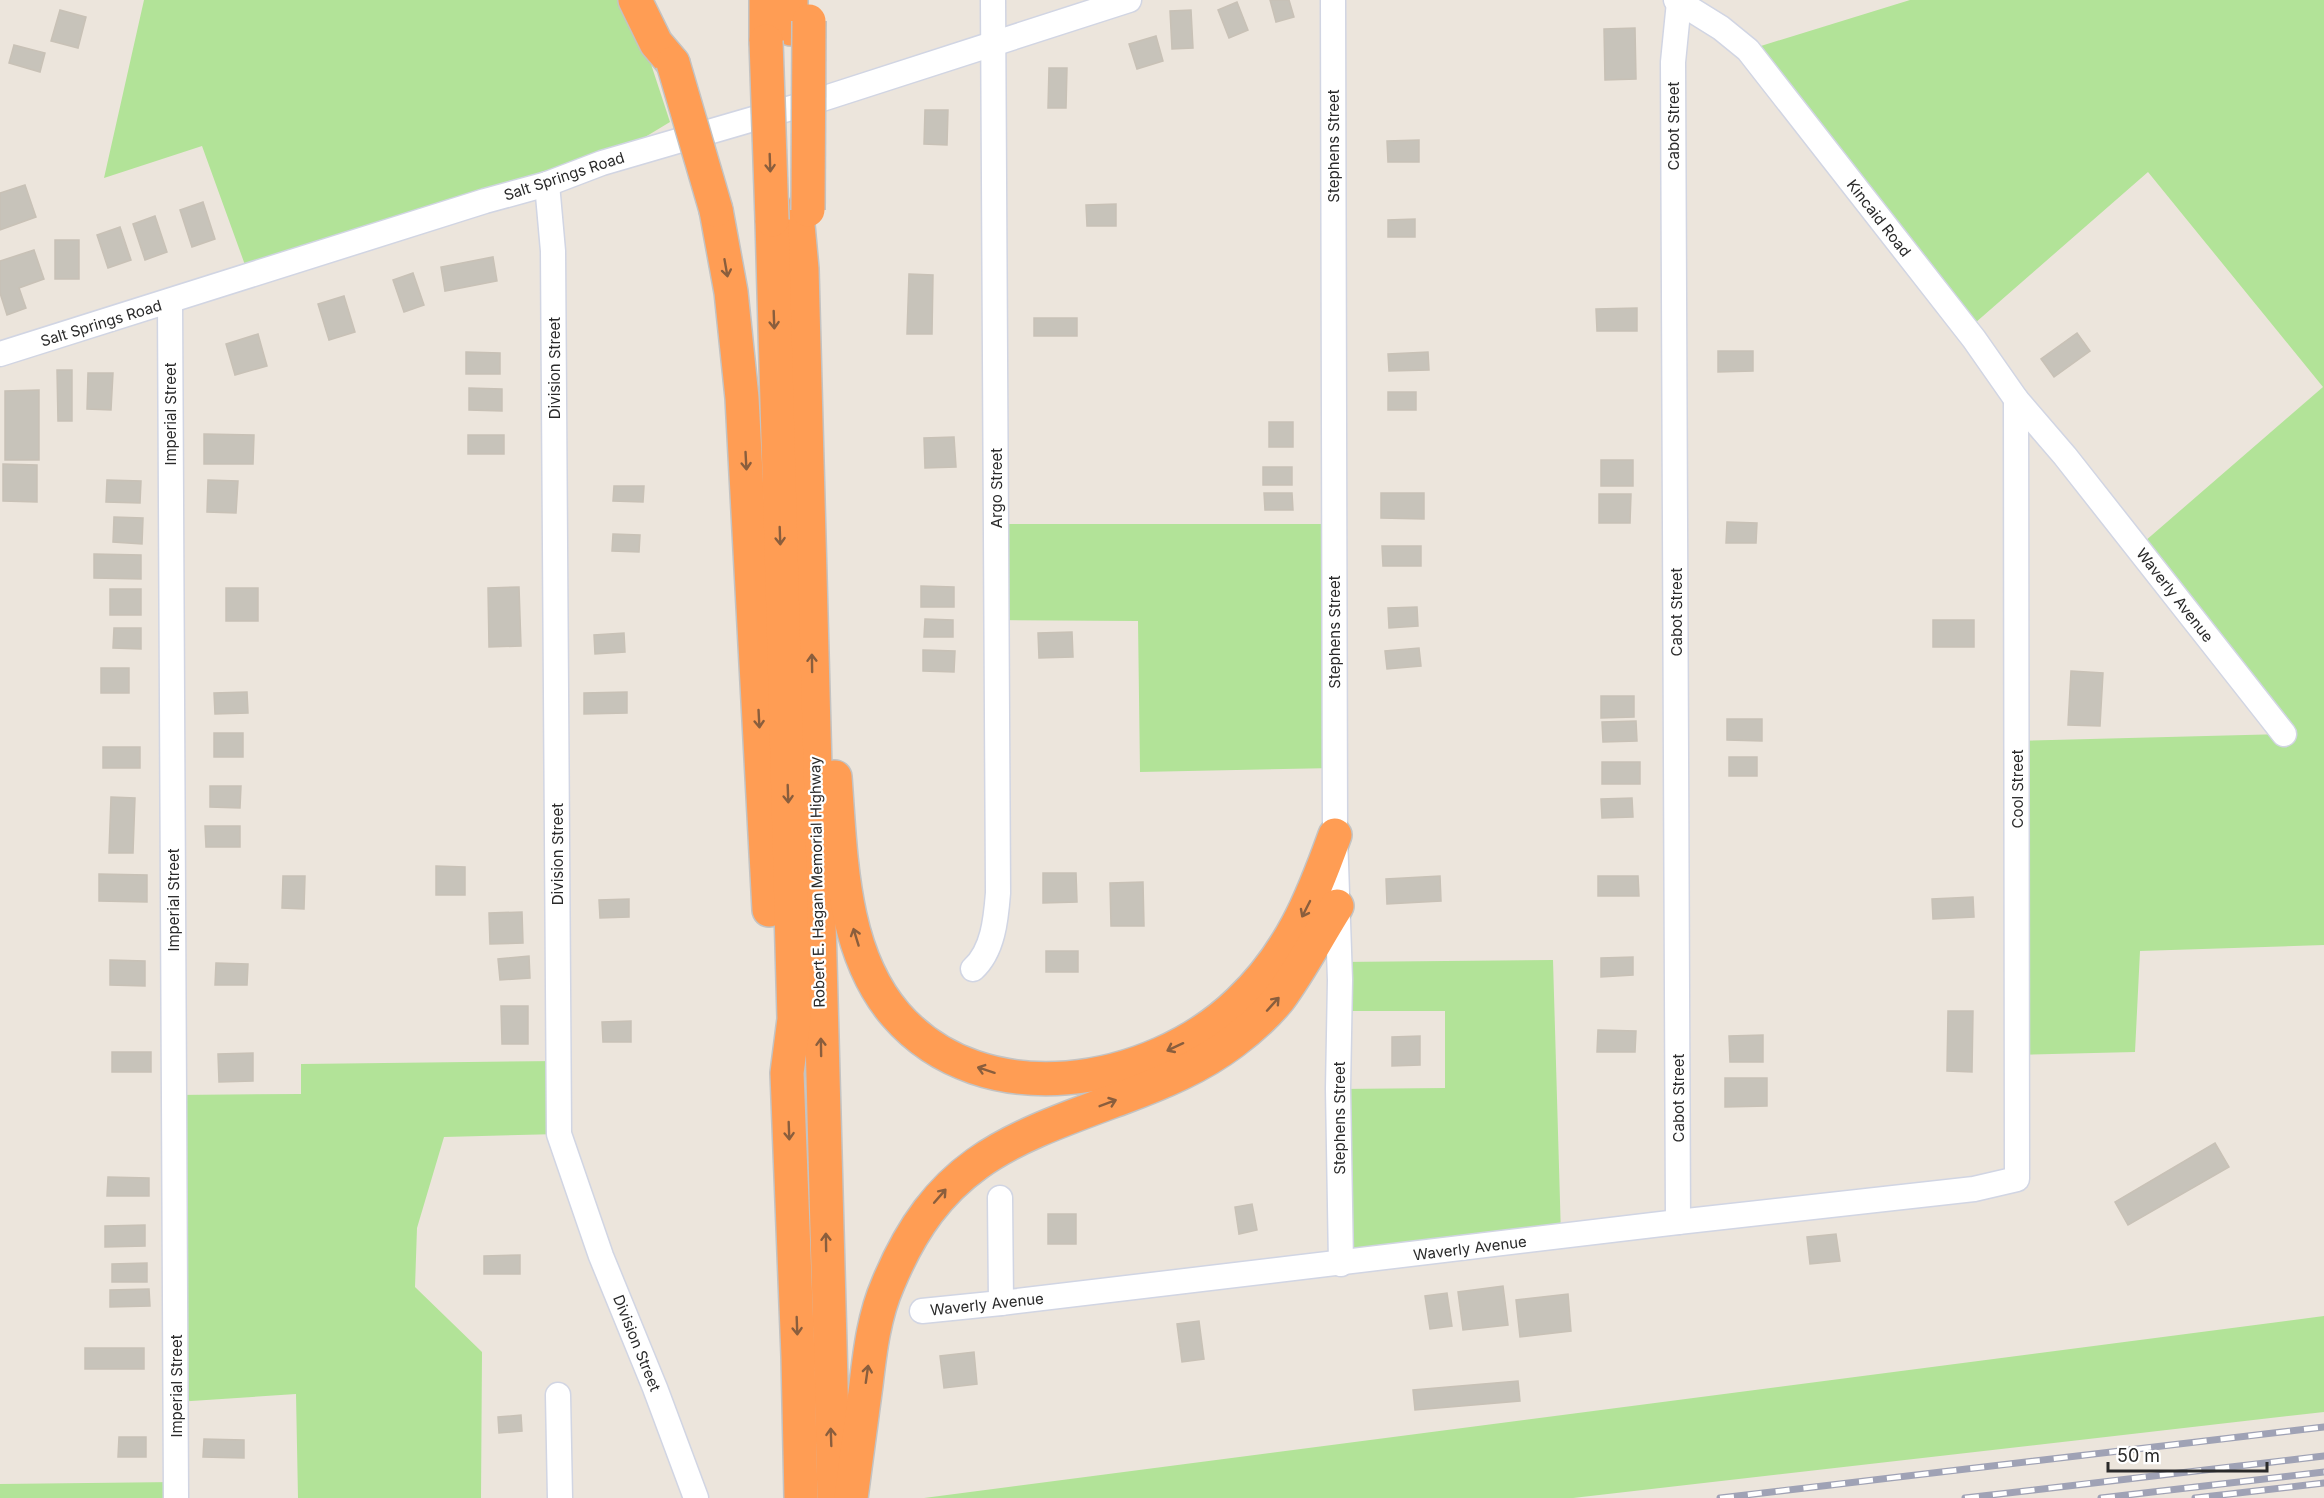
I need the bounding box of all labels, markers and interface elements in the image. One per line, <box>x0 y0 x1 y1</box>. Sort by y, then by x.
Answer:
street label: Cabot Street <box>1664 81 1683 171</box>
street label: Stephens Street <box>1324 89 1343 203</box>
street label: Salt Springs Road <box>501 148 627 204</box>
one-way arrow <box>764 152 776 172</box>
street label: Kincaid Road <box>1843 175 1915 261</box>
one-way arrow <box>721 257 732 277</box>
street label: Salt Springs Road <box>38 296 164 350</box>
one-way arrow <box>769 310 780 330</box>
street label: Division Street <box>545 317 564 419</box>
street label: Imperial Street <box>161 362 180 466</box>
street label: Argo Street <box>987 448 1006 528</box>
one-way arrow <box>740 451 751 471</box>
one-way arrow <box>775 526 786 546</box>
street label: Waverly Avenue <box>2132 544 2218 646</box>
street label: Cabot Street <box>1667 567 1686 657</box>
street label: Stephens Street <box>1325 575 1344 689</box>
one-way arrow <box>806 654 817 674</box>
one-way arrow <box>753 709 764 729</box>
street label: Cool Street <box>2008 749 2027 829</box>
street label: Robert E. Hagan Memorial Highway <box>805 756 829 1008</box>
one-way arrow <box>782 783 793 803</box>
street label: Division Street <box>548 803 567 905</box>
street label: Imperial Street <box>164 848 183 952</box>
one-way arrow <box>1300 899 1311 917</box>
one-way arrow <box>850 928 861 947</box>
one-way arrow <box>1266 997 1280 1012</box>
one-way arrow <box>816 1038 827 1058</box>
one-way arrow <box>1166 1042 1184 1054</box>
street label: Cabot Street <box>1669 1053 1688 1143</box>
street label: Stephens Street <box>1330 1061 1349 1175</box>
one-way arrow <box>977 1064 996 1075</box>
one-way arrow <box>1098 1097 1117 1108</box>
one-way arrow <box>784 1121 795 1141</box>
one-way arrow <box>933 1188 946 1204</box>
street label: Waverly Avenue <box>1412 1232 1528 1264</box>
one-way arrow <box>820 1233 832 1253</box>
street label: Waverly Avenue <box>929 1289 1045 1319</box>
street label: Division Street <box>609 1292 665 1394</box>
one-way arrow <box>791 1315 803 1335</box>
street label: Imperial Street <box>167 1334 186 1438</box>
one-way arrow <box>862 1365 873 1384</box>
one-way arrow <box>826 1428 837 1448</box>
scale bar <box>2108 1435 2267 1473</box>
text: 50 m <box>2117 1445 2160 1466</box>

